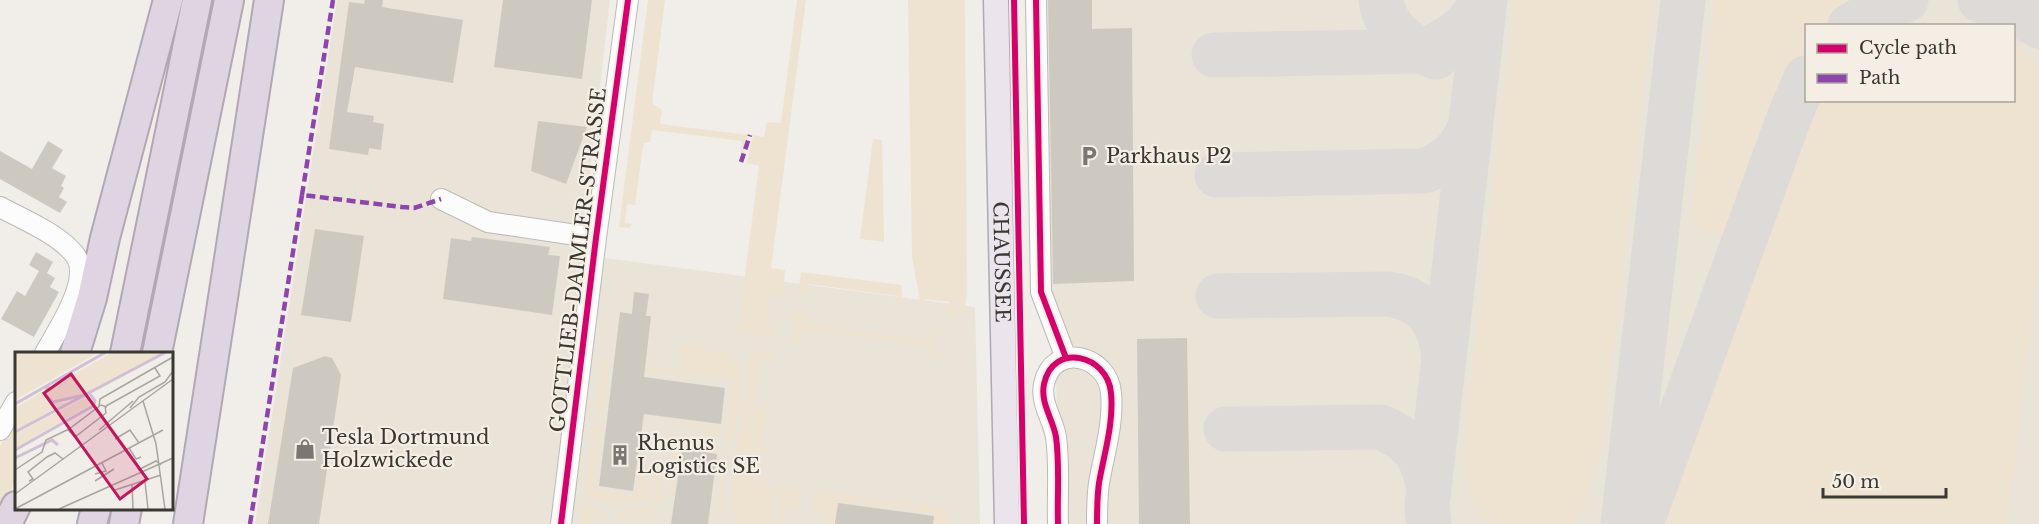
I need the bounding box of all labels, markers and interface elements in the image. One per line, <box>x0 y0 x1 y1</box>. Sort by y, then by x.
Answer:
legend <box>1805 24 2015 102</box>
text: Cycle path <box>1859 37 1957 59</box>
text: Path <box>1859 67 1900 89</box>
street label: GOTTLIEB-DAIMLER-STRASSE <box>545 86 611 434</box>
parking icon: Parkhaus P2 <box>1077 144 1101 168</box>
place label: Parkhaus P2 <box>1106 144 1232 168</box>
street label: CHAUSSEE <box>988 201 1015 323</box>
inset map <box>15 352 172 509</box>
place label: Tesla Dortmund Holzwickede <box>322 425 490 472</box>
place label: Rhenus Logistics SE <box>637 431 760 478</box>
shop icon: Tesla Dortmund Holzwickede <box>293 437 317 461</box>
building icon: Rhenus Logistics SE <box>608 443 632 467</box>
scale bar <box>1823 461 1946 499</box>
text: 50 m <box>1832 471 1880 493</box>

